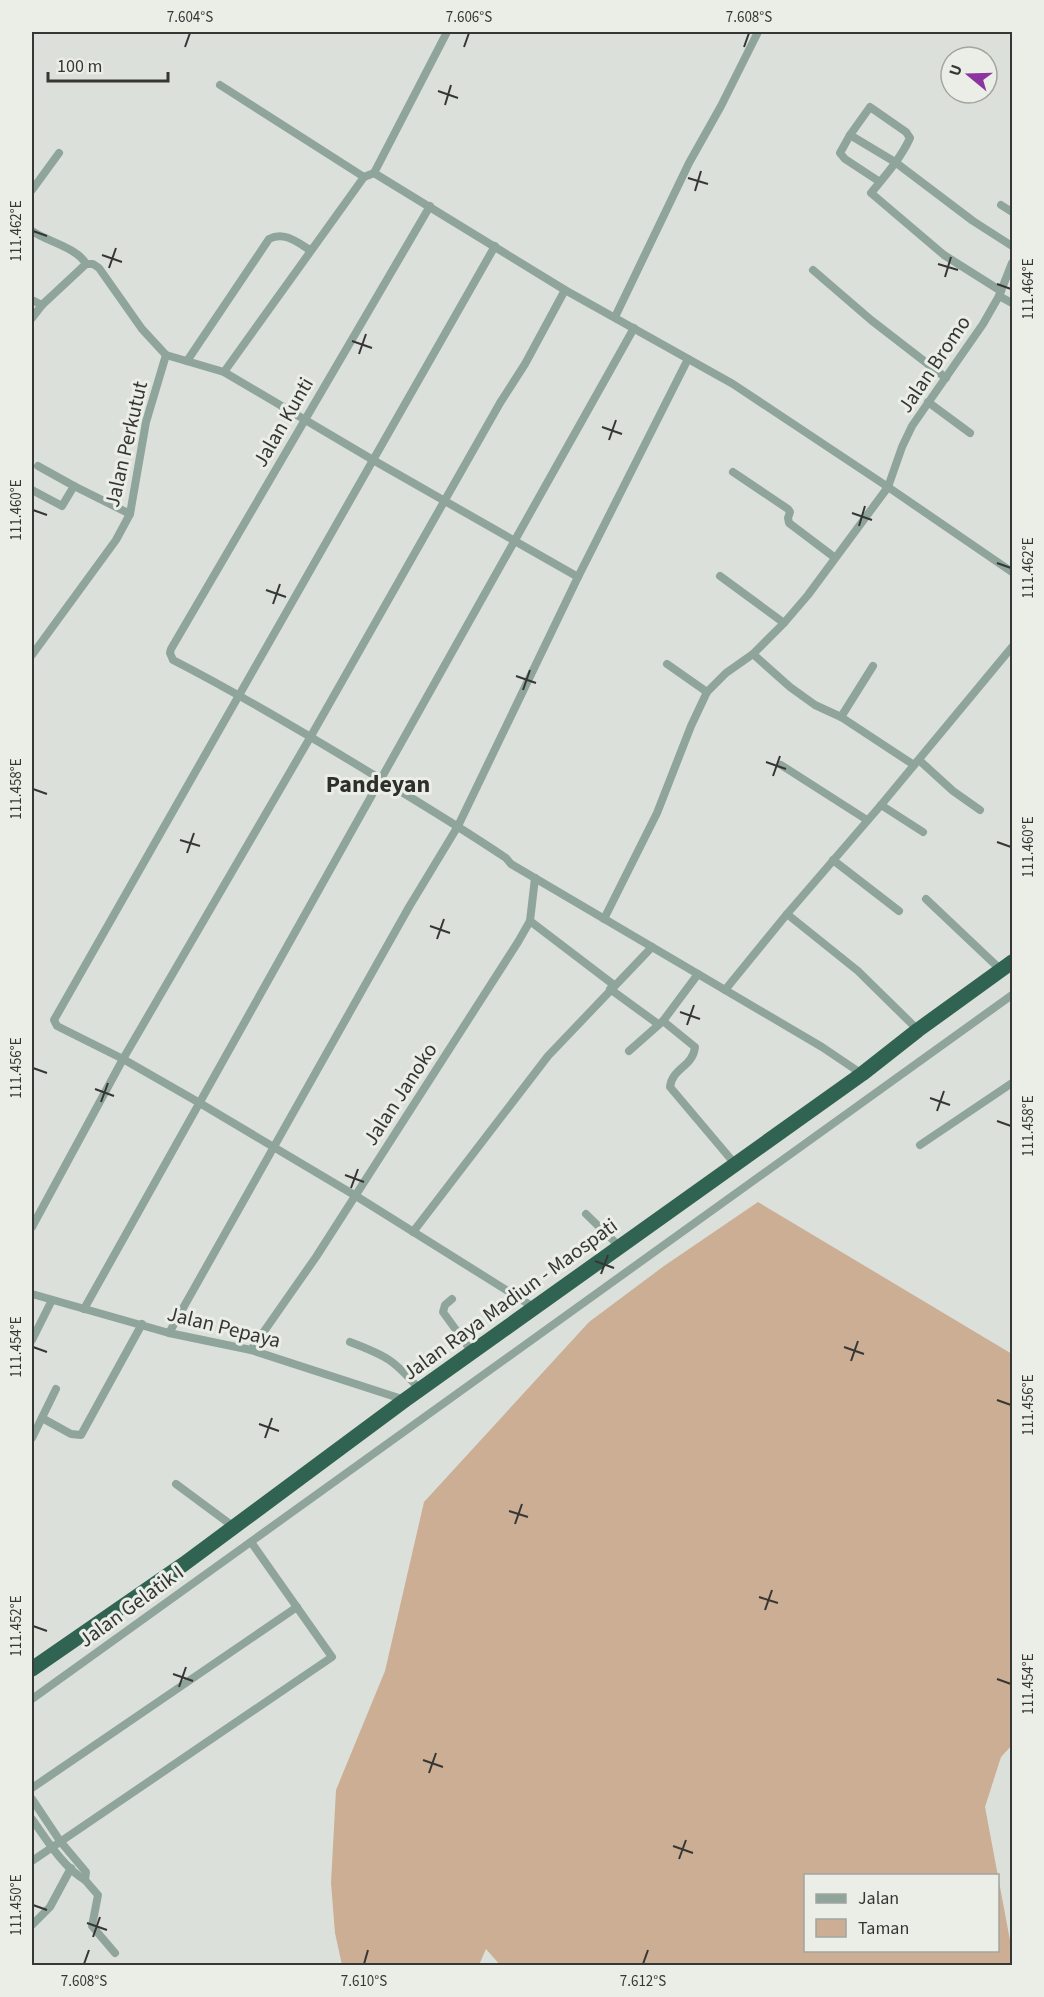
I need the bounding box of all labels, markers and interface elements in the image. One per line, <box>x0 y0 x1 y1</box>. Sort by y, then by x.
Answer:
text: 7.604°S <box>167 7 213 28</box>
text: 7.606°S <box>446 7 492 28</box>
text: 7.608°S <box>726 7 772 28</box>
scale bar <box>48 45 168 83</box>
north arrow <box>939 45 999 105</box>
text: 100 m <box>57 54 102 79</box>
text: U <box>944 62 968 79</box>
text: 111.462°E <box>6 200 27 262</box>
text: 111.464°E <box>1018 258 1039 320</box>
street label: Jalan Bromo <box>890 309 978 419</box>
street label: Jalan Kunti <box>245 371 321 473</box>
street label: Jalan Perkutut <box>97 378 155 510</box>
text: 111.460°E <box>6 479 27 541</box>
text: 111.462°E <box>1018 537 1039 599</box>
text: 111.458°E <box>6 758 27 820</box>
district label: Pandeyan <box>326 767 430 802</box>
text: 111.460°E <box>1018 816 1039 878</box>
text: 111.456°E <box>6 1037 27 1099</box>
street label: Jalan Janoko <box>356 1037 444 1151</box>
text: 111.458°E <box>1018 1095 1039 1157</box>
street label: Jalan Raya Madiun - Maospati <box>396 1211 624 1387</box>
street label: Jalan Pepaya <box>164 1298 284 1356</box>
text: 111.454°E <box>6 1316 27 1378</box>
text: 111.456°E <box>1018 1374 1039 1436</box>
street label: Jalan Gelatik I <box>72 1558 190 1654</box>
text: 111.452°E <box>6 1595 27 1657</box>
text: 111.454°E <box>1018 1653 1039 1715</box>
text: 111.450°E <box>6 1874 27 1936</box>
legend <box>804 1874 999 1952</box>
text: Jalan <box>858 1886 899 1911</box>
text: Taman <box>858 1916 909 1941</box>
text: 7.608°S <box>61 1971 107 1992</box>
text: 7.610°S <box>341 1971 387 1992</box>
text: 7.612°S <box>620 1971 666 1992</box>

